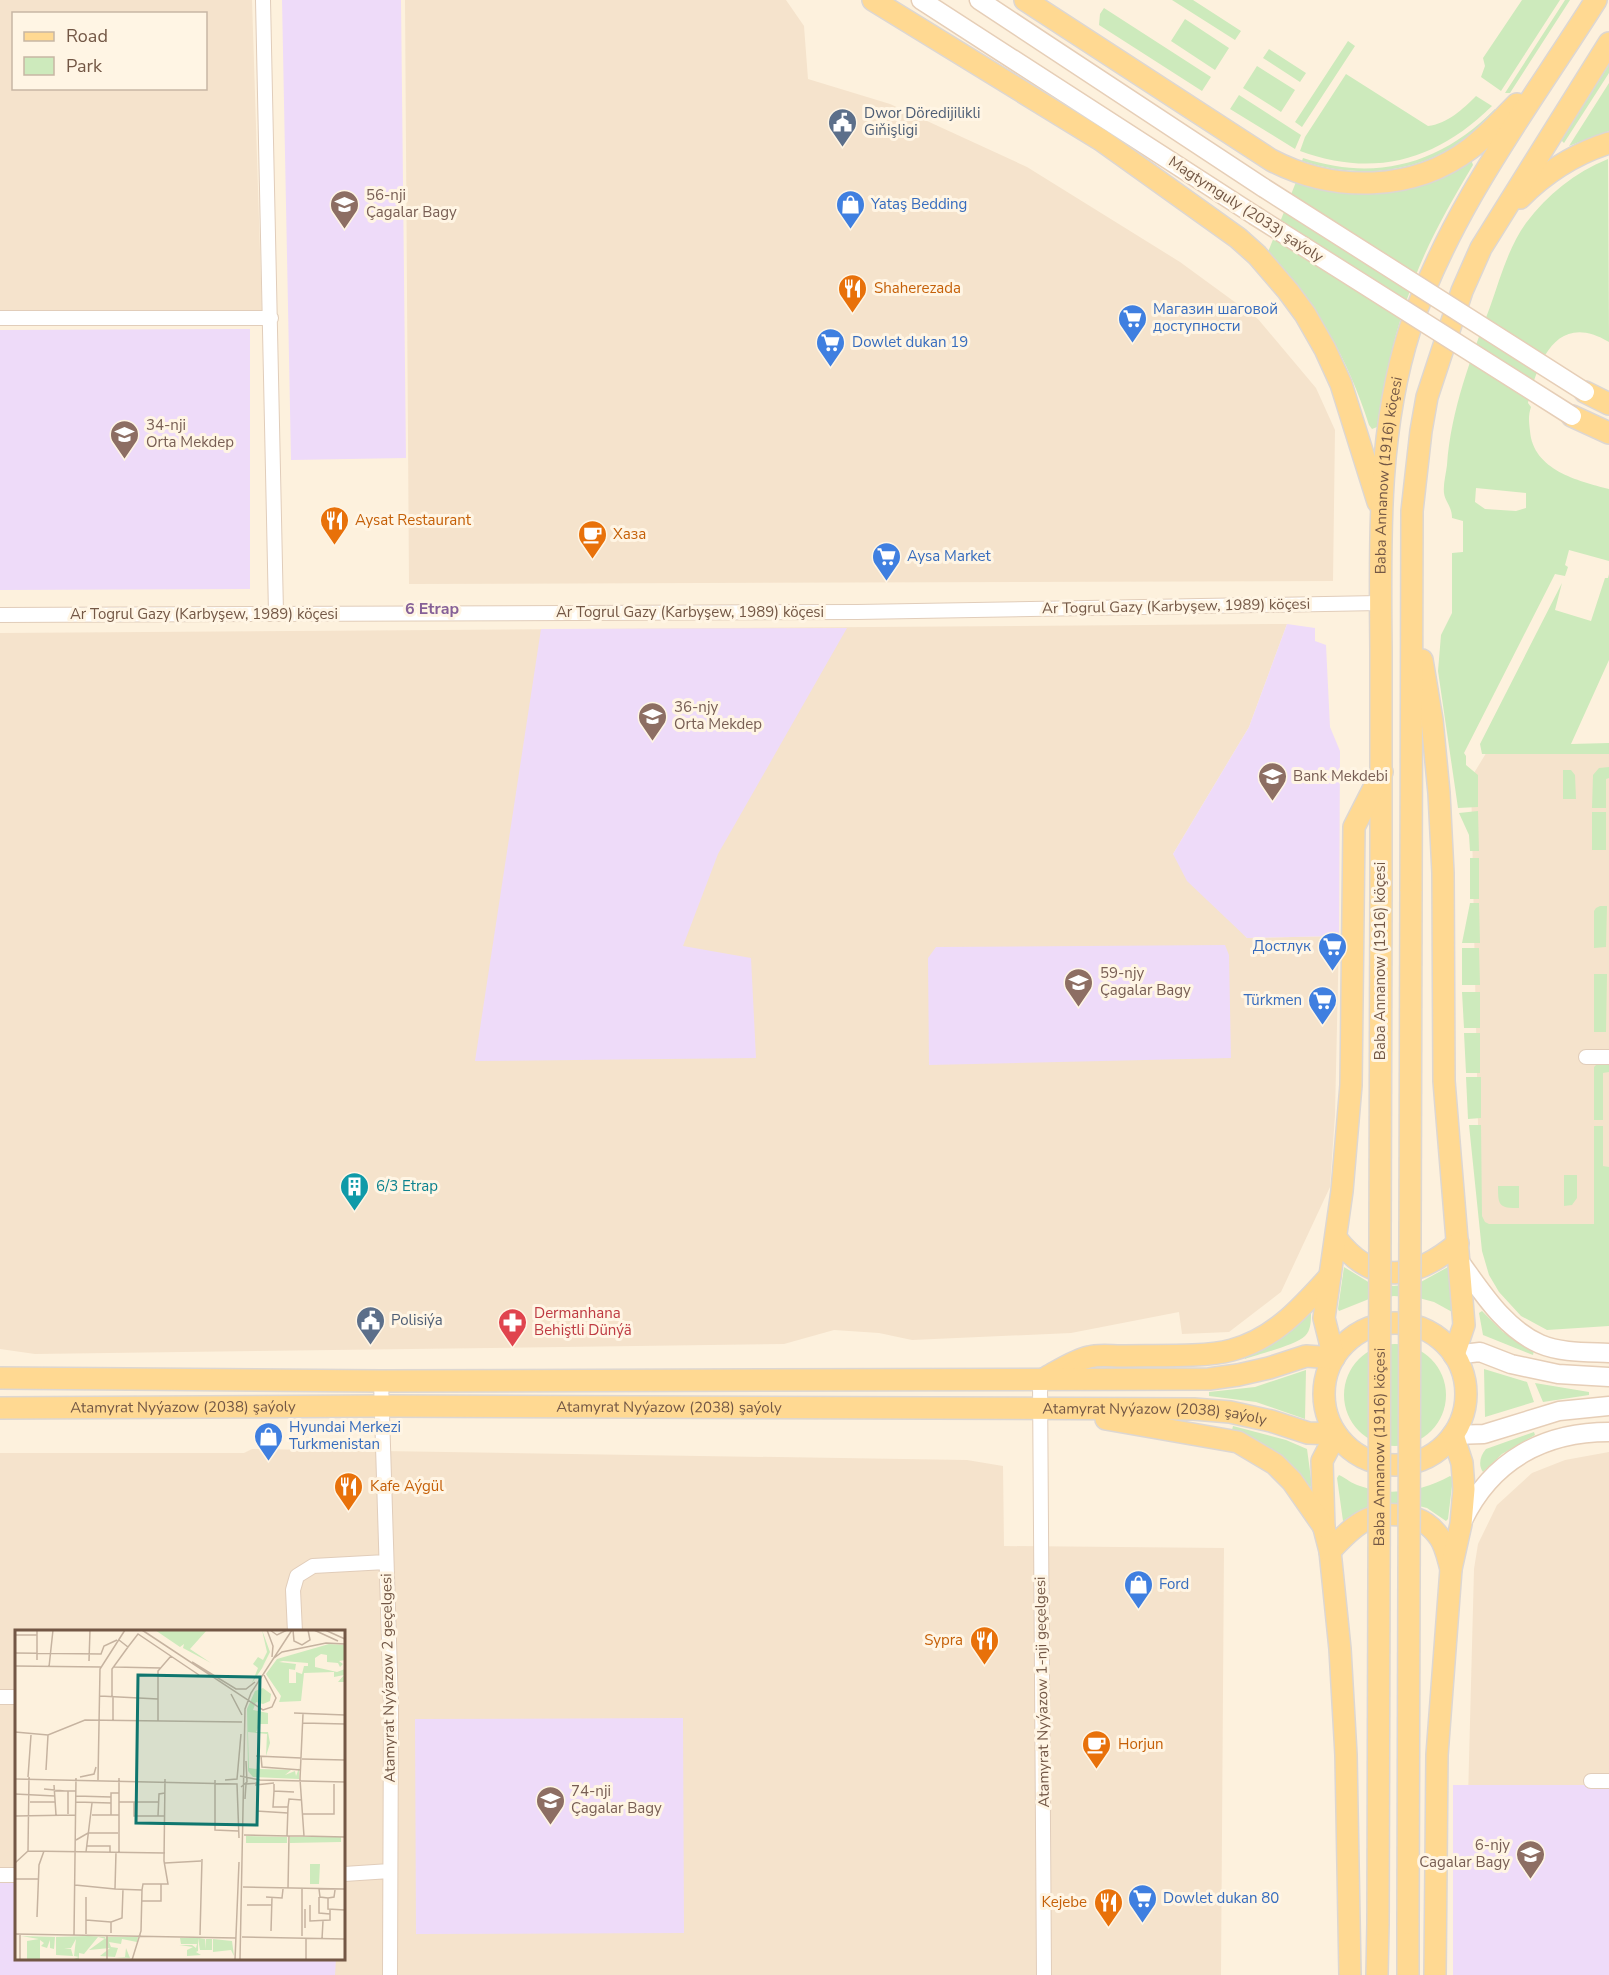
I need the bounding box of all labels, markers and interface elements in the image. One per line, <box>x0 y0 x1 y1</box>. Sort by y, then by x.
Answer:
legend <box>12 12 207 90</box>
text: Road <box>66 24 108 48</box>
text: Park <box>66 54 103 78</box>
place label: Dwor Döredijilikli Giňişligi <box>864 103 981 140</box>
public building icon: Dwor Döredijilikli Giňişligi <box>827 106 859 148</box>
street label: Magtymguly (2033) şaýoly <box>1165 151 1328 267</box>
place label: 56-nji Çagalar Bagy <box>366 185 457 222</box>
school or university icon: 56-nji Çagalar Bagy <box>329 188 361 230</box>
shop icon: Yataş Bedding <box>834 188 866 230</box>
place label: Yataş Bedding <box>870 194 967 214</box>
restaurant icon: Shaherezada <box>837 272 869 314</box>
place label: Shaherezada <box>874 278 961 298</box>
place label: Магазин шаговой доступности <box>1153 299 1278 336</box>
supermarket icon: Магазин шаговой доступности <box>1116 302 1148 344</box>
supermarket icon: Dowlet dukan 19 <box>815 326 847 368</box>
place label: Dowlet dukan 19 <box>852 332 968 352</box>
street label: Baba Annanow (1916) köçesi <box>1370 375 1407 574</box>
place label: 34-nji Orta Mekdep <box>146 415 234 452</box>
school or university icon: 34-nji Orta Mekdep <box>109 418 141 460</box>
restaurant icon: Aysat Restaurant <box>318 504 350 546</box>
place label: Aysat Restaurant <box>355 510 472 530</box>
cafe icon: Хаза <box>576 518 608 560</box>
place label: Хаза <box>613 524 646 544</box>
supermarket icon: Aysa Market <box>870 540 902 582</box>
place label: Aysa Market <box>907 546 992 566</box>
street label: Ar Togrul Gazy (Karbyşew, 1989) köçesi <box>1042 594 1310 618</box>
district label: 6 Etrap <box>405 598 459 620</box>
street label: Ar Togrul Gazy (Karbyşew, 1989) köçesi <box>556 602 824 622</box>
street label: Ar Togrul Gazy (Karbyşew, 1989) köçesi <box>70 604 338 624</box>
place label: 36-njy Orta Mekdep <box>674 697 762 734</box>
school or university icon: 36-njy Orta Mekdep <box>637 700 669 742</box>
school or university icon: Bank Mekdebi <box>1256 760 1288 802</box>
place label: Bank Mekdebi <box>1293 766 1388 786</box>
street label: Baba Annanow (1916) köçesi <box>1370 862 1390 1060</box>
supermarket icon: Достлук <box>1316 930 1348 972</box>
place label: Достлук <box>1253 936 1311 956</box>
place label: 59-njy Çagalar Bagy <box>1100 963 1191 1000</box>
school or university icon: 59-njy Çagalar Bagy <box>1063 966 1095 1008</box>
supermarket icon: Türkmen <box>1307 984 1339 1026</box>
place label: Türkmen <box>1243 990 1302 1010</box>
building icon: 6/3 Etrap <box>339 1170 371 1212</box>
place label: 6/3 Etrap <box>376 1176 438 1196</box>
place label: Dermanhana Behiştli Dünýä <box>534 1303 632 1340</box>
public building icon: Polisiýa <box>354 1304 386 1346</box>
pharmacy icon: Dermanhana Behiştli Dünýä <box>497 1306 529 1348</box>
place label: Polisiýa <box>391 1310 443 1330</box>
street label: Baba Annanow (1916) köçesi <box>1369 1348 1390 1546</box>
street label: Atamyrat Nyýazow (2038) şaýoly <box>70 1396 296 1418</box>
street label: Atamyrat Nyýazow (2038) şaýoly <box>556 1397 782 1417</box>
street label: Atamyrat Nyýazow (2038) şaýoly <box>1042 1398 1269 1430</box>
place label: Hyundai Merkezi Turkmenistan <box>289 1417 401 1454</box>
shop icon: Hyundai Merkezi Turkmenistan <box>252 1420 284 1462</box>
restaurant icon: Kafe Aýgül <box>333 1470 365 1512</box>
place label: Kafe Aýgül <box>370 1476 444 1496</box>
shop icon: Ford <box>1122 1568 1154 1610</box>
street label: Atamyrat Nyýazow 2 geçelgesi <box>376 1573 400 1783</box>
place label: Ford <box>1159 1574 1189 1594</box>
street label: Atamyrat Nyýazow 1-nji geçelgesi <box>1030 1576 1054 1808</box>
restaurant icon: Sypra <box>968 1624 1000 1666</box>
inset map <box>15 1630 345 1960</box>
place label: Sypra <box>924 1630 963 1650</box>
cafe icon: Horjun <box>1081 1728 1113 1770</box>
place label: Horjun <box>1118 1734 1164 1754</box>
place label: 74-nji Çagalar Bagy <box>571 1781 662 1818</box>
school or university icon: 74-nji Çagalar Bagy <box>534 1784 566 1826</box>
place label: 6-njy Cagalar Bagy <box>1419 1835 1510 1872</box>
school or university icon: 6-njy Cagalar Bagy <box>1515 1838 1547 1880</box>
supermarket icon: Dowlet dukan 80 <box>1126 1882 1158 1924</box>
restaurant icon: Kejebe <box>1092 1886 1124 1928</box>
place label: Dowlet dukan 80 <box>1163 1888 1279 1908</box>
place label: Kejebe <box>1042 1892 1087 1912</box>

